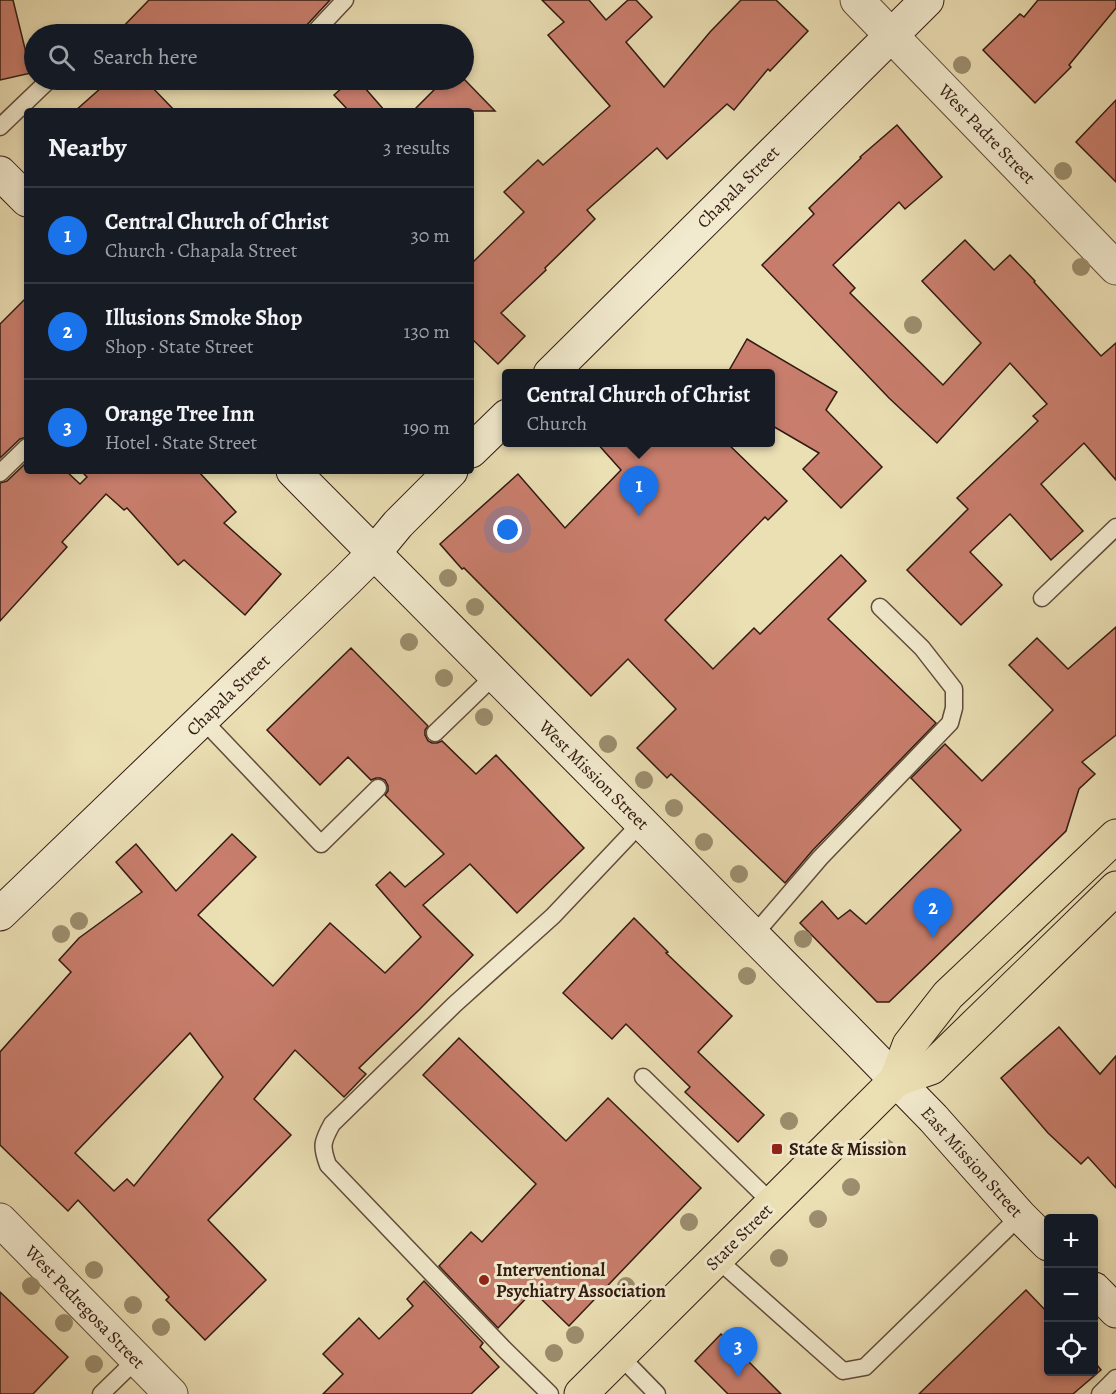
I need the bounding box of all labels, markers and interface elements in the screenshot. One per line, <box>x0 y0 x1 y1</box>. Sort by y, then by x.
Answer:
search box <box>24 24 474 90</box>
icon: search <box>45 41 78 74</box>
text: Search here <box>93 42 198 72</box>
street label: West Padre Street <box>932 78 1041 189</box>
text: Nearby <box>48 130 127 165</box>
text: 3 results <box>383 134 450 161</box>
street label: Chapala Street <box>691 140 785 234</box>
text: Central Church of Christ <box>105 207 329 237</box>
text: 1 <box>64 222 71 249</box>
text: 30 m <box>410 222 450 249</box>
text: Church · Chapala Street <box>105 237 297 264</box>
text: Illusions Smoke Shop <box>105 303 302 333</box>
text: 2 <box>63 318 72 345</box>
text: 130 m <box>404 318 450 345</box>
text: Shop · State Street <box>105 333 254 360</box>
popup <box>502 369 775 447</box>
text: Central Church of Christ <box>527 380 750 410</box>
text: Orange Tree Inn <box>105 399 255 429</box>
text: Church <box>527 410 587 437</box>
text: 3 <box>63 414 72 441</box>
text: 190 m <box>403 414 450 441</box>
text: Hotel · State Street <box>105 429 257 456</box>
pin: 1 <box>620 466 658 516</box>
your location <box>493 515 522 544</box>
street label: Chapala Street <box>181 649 275 741</box>
street label: West Mission Street <box>533 714 654 835</box>
pin: 2 <box>914 888 952 938</box>
street label: East Mission Street <box>916 1101 1028 1223</box>
place label: State & Mission <box>789 1137 907 1161</box>
marker: State & Mission <box>770 1142 784 1156</box>
street label: State Street <box>700 1198 778 1276</box>
map controls <box>1044 1214 1098 1376</box>
button: + <box>1044 1214 1098 1268</box>
street label: West Pedregosa Street <box>19 1239 150 1374</box>
place label: Interventional Psychiatry Association <box>496 1258 666 1303</box>
button: − <box>1044 1268 1098 1322</box>
marker: Interventional Psychiatry Association <box>477 1273 491 1287</box>
button: locate <box>1044 1322 1098 1376</box>
pin: 3 <box>718 1328 758 1377</box>

